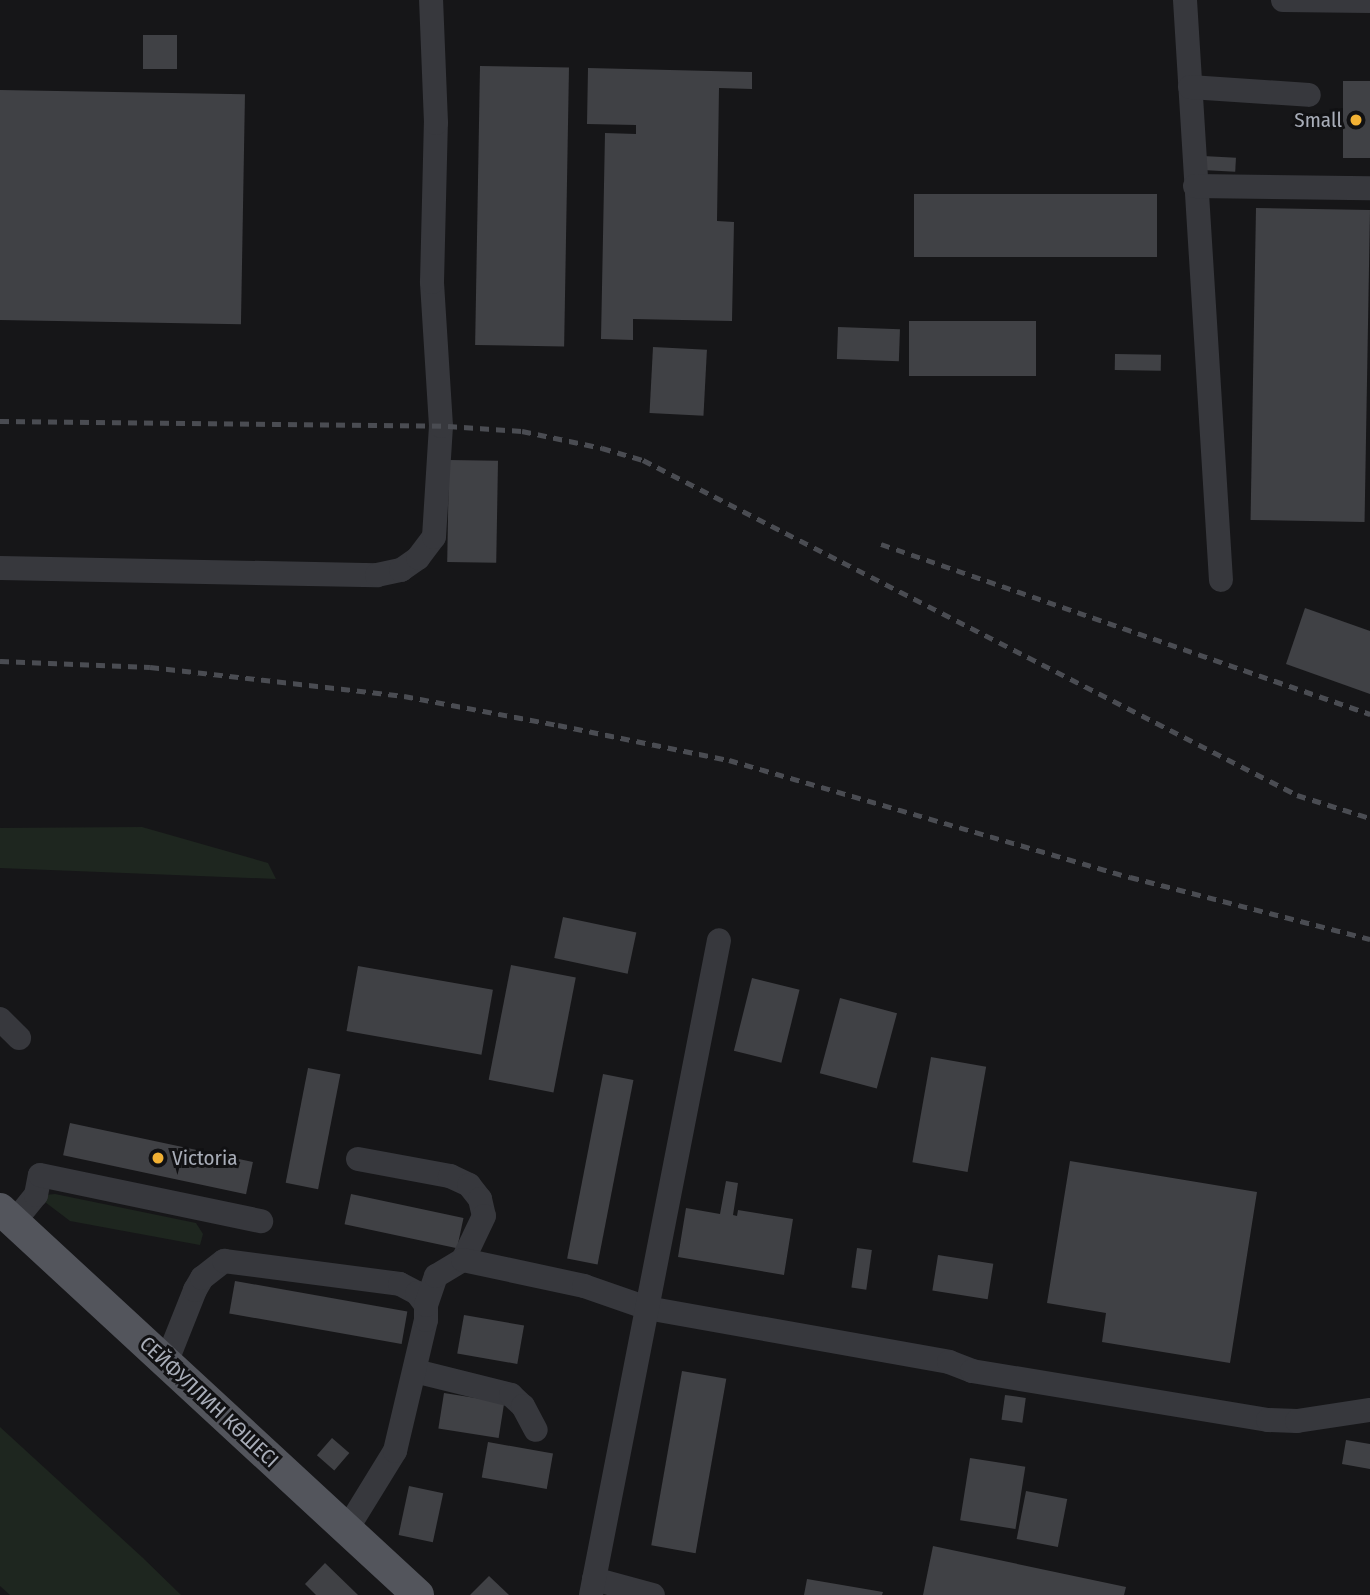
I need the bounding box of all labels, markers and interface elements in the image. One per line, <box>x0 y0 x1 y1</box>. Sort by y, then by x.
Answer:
place label: Small <box>1294 107 1342 133</box>
marker: Small <box>1348 112 1364 128</box>
place label: Victoria <box>172 1145 237 1171</box>
marker: Victoria <box>150 1150 166 1166</box>
street label: СЕЙФУЛЛИН КӨШЕСІ <box>134 1331 284 1473</box>

